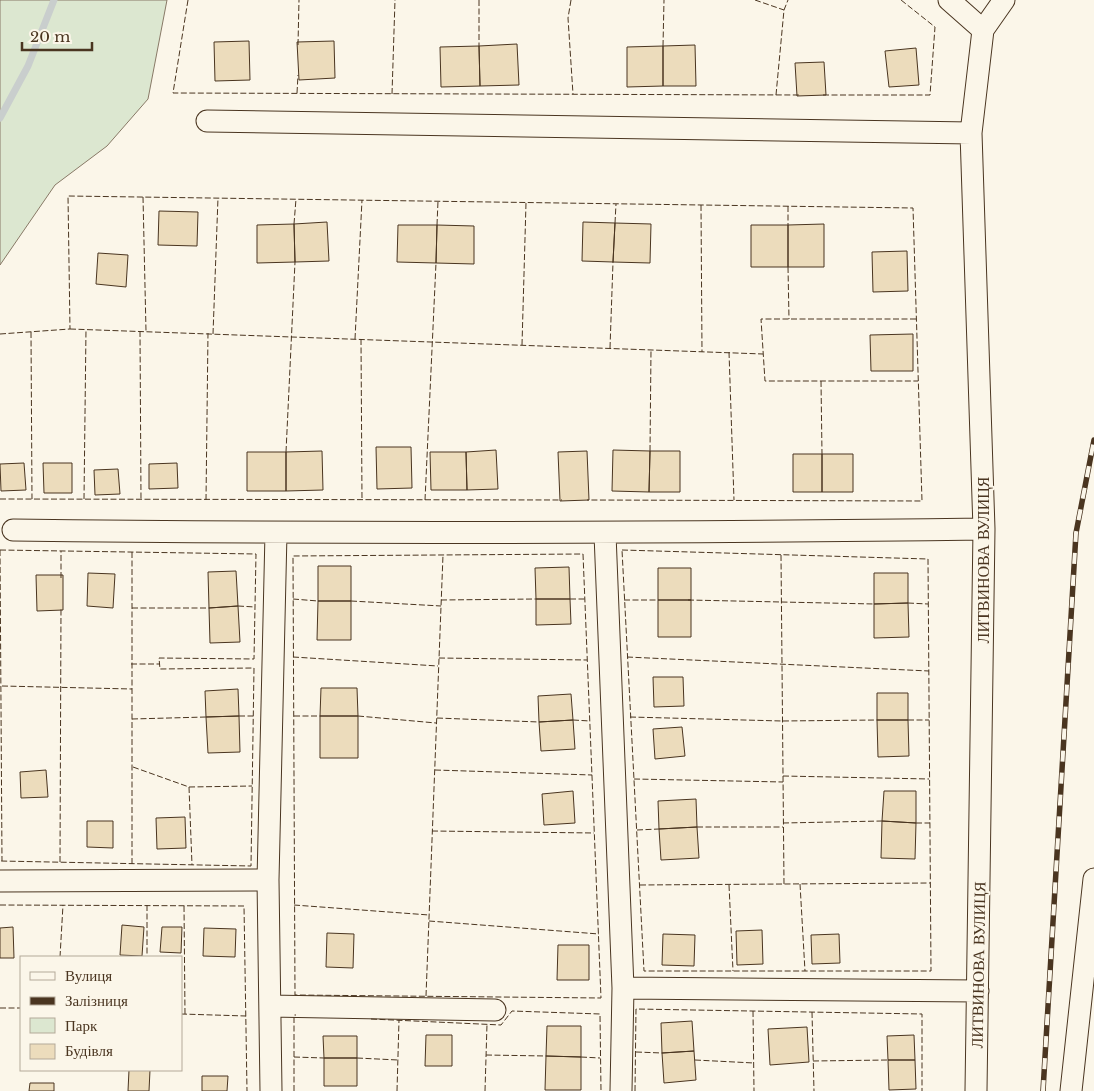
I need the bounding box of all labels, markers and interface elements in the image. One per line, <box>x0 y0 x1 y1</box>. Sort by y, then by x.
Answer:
scale bar <box>22 20 92 52</box>
text: 20 m <box>30 27 70 46</box>
street label: ЛИТВИНОВА ВУЛИЦЯ <box>973 476 993 643</box>
street label: ЛИТВИНОВА ВУЛИЦЯ <box>967 881 989 1049</box>
legend <box>20 956 182 1071</box>
text: Вулиця <box>65 966 112 985</box>
text: Залізниця <box>65 991 128 1010</box>
text: Парк <box>65 1016 98 1035</box>
text: Будівля <box>65 1041 113 1060</box>

